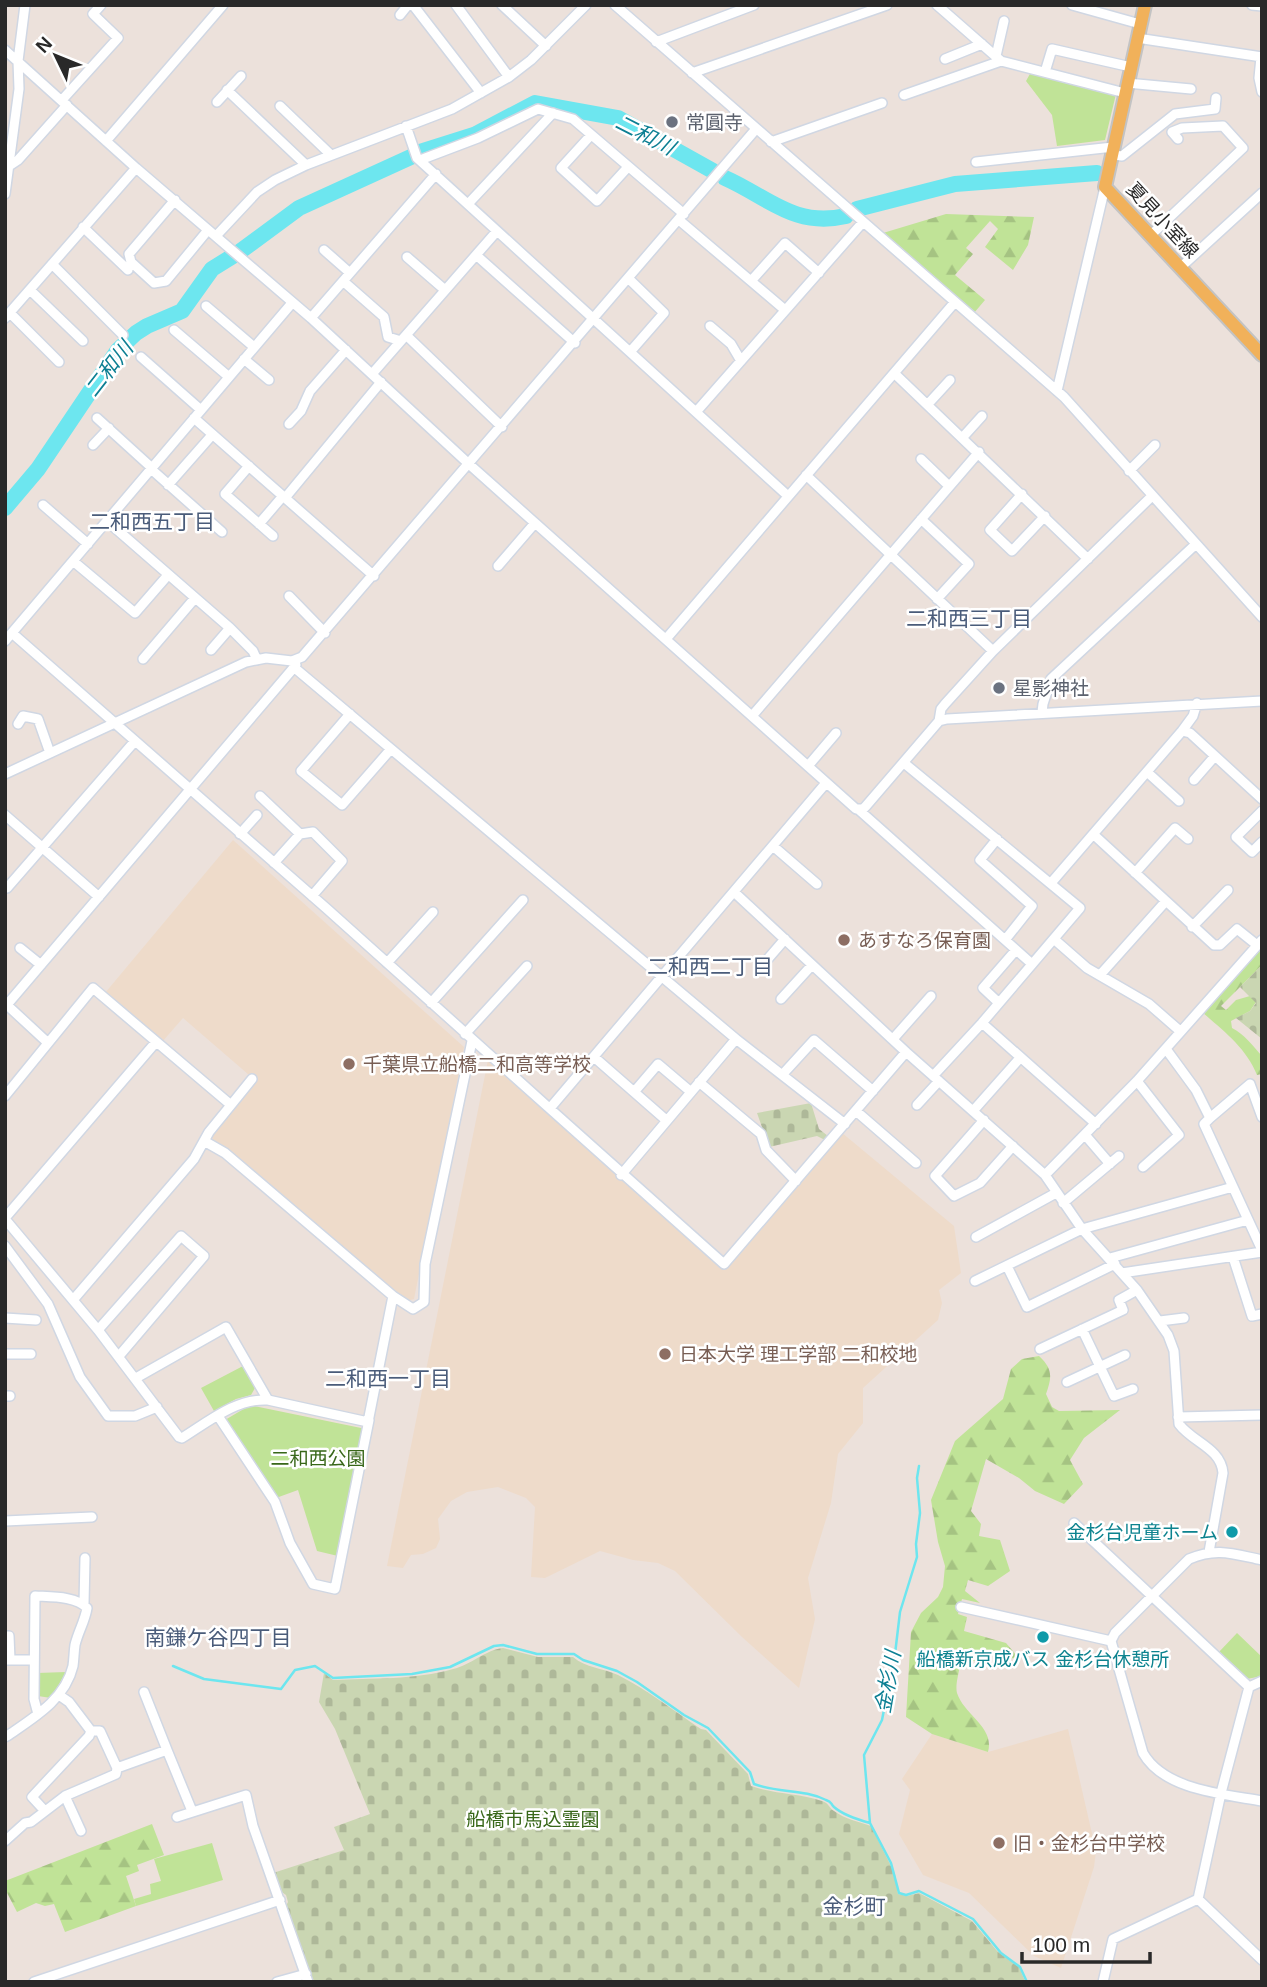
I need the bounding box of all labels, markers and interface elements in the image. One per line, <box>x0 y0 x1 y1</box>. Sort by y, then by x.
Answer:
north arrow <box>21 21 91 91</box>
text: N <box>32 33 56 57</box>
water label: 二和川 <box>612 110 680 160</box>
place label: 常圓寺 <box>686 112 743 133</box>
marker: 常圓寺 <box>664 114 680 130</box>
street label: 夏見小室線 <box>1123 178 1203 262</box>
water label: 二和川 <box>80 335 138 401</box>
district label: 二和西五丁目 <box>89 510 215 533</box>
district label: 二和西三丁目 <box>906 607 1032 630</box>
place label: 星影神社 <box>1013 678 1089 699</box>
marker: 星影神社 <box>991 680 1007 696</box>
place label: あすなろ保育園 <box>858 930 991 951</box>
marker: あすなろ保育園 <box>836 932 852 948</box>
district label: 二和西二丁目 <box>647 955 773 978</box>
place label: 千葉県立船橋二和高等学校 <box>363 1054 591 1075</box>
marker: 千葉県立船橋二和高等学校 <box>341 1056 357 1072</box>
place label: 日本大学 理工学部 二和校地 <box>679 1344 918 1365</box>
marker: 日本大学 理工学部 二和校地 <box>657 1346 673 1362</box>
district label: 二和西一丁目 <box>325 1367 451 1390</box>
park label: 二和西公園 <box>270 1448 366 1469</box>
place label: 金杉台児童ホーム <box>1067 1522 1218 1543</box>
marker: 金杉台児童ホーム <box>1224 1524 1240 1540</box>
district label: 南鎌ケ谷四丁目 <box>145 1626 292 1649</box>
marker: 船橋新京成バス 金杉台休憩所 <box>1035 1629 1051 1645</box>
water label: 金杉川 <box>871 1647 905 1715</box>
place label: 船橋新京成バス 金杉台休憩所 <box>917 1649 1169 1670</box>
park label: 船橋市馬込霊園 <box>466 1809 600 1830</box>
place label: 旧・金杉台中学校 <box>1013 1833 1165 1854</box>
marker: 旧・金杉台中学校 <box>991 1835 1007 1851</box>
district label: 金杉町 <box>823 1895 886 1918</box>
scale bar <box>1022 1920 1150 1964</box>
text: 100 m <box>1032 1933 1090 1956</box>

